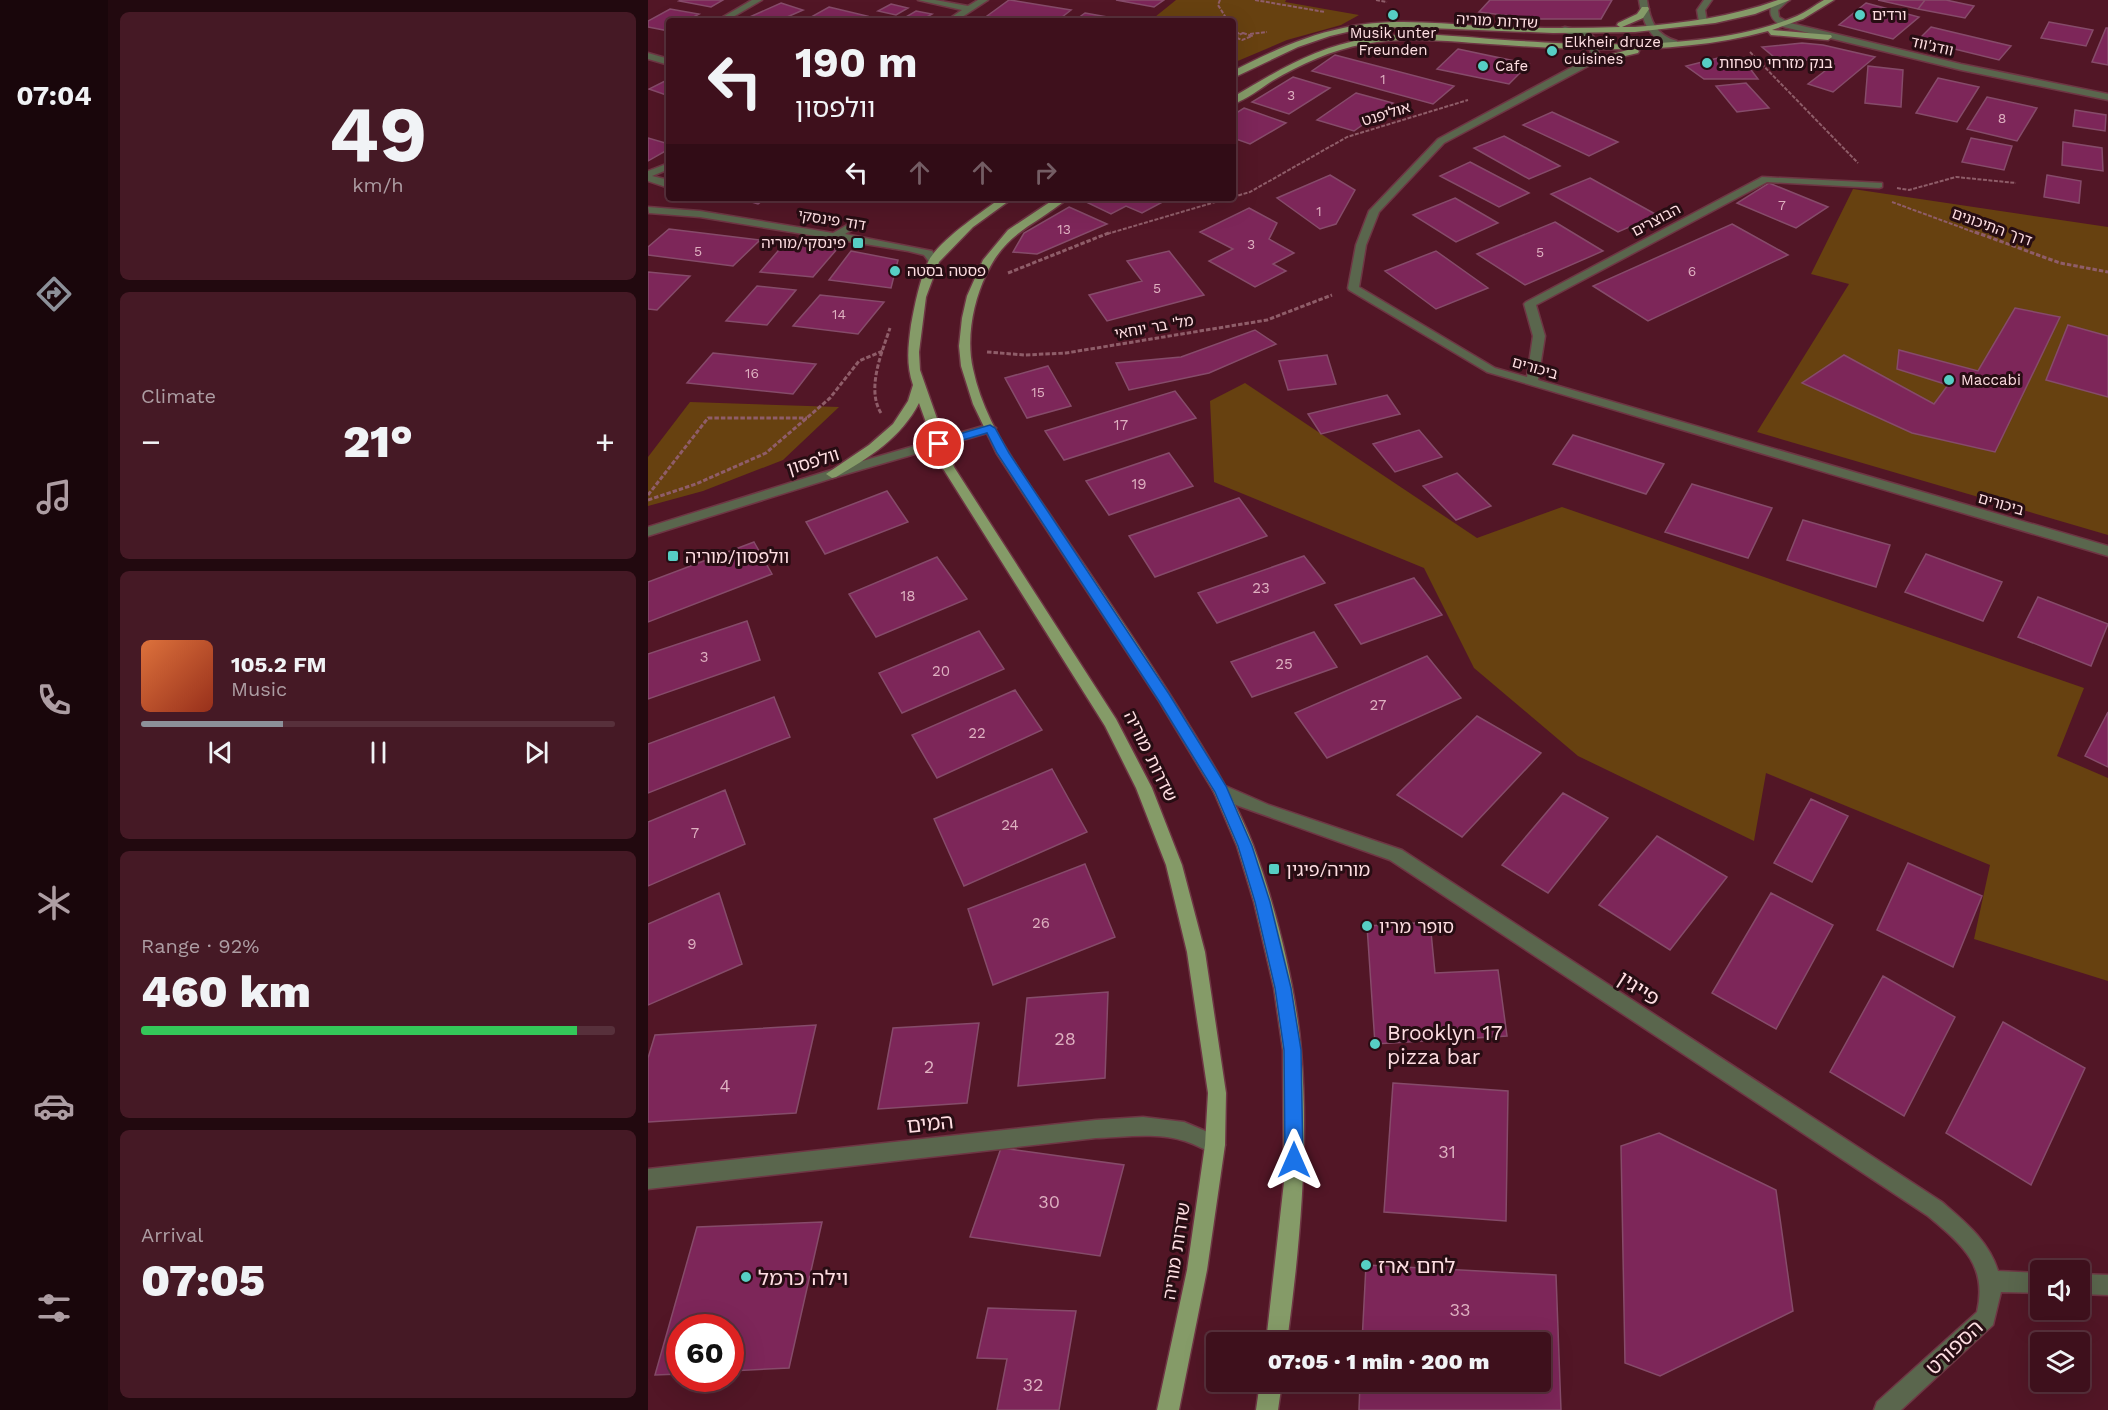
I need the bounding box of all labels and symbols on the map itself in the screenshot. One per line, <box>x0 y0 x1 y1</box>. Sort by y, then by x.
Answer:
place label: ורדים <box>1872 6 1907 24</box>
marker: Musik unter Freunden <box>1386 8 1400 22</box>
marker: ורדים <box>1853 8 1867 22</box>
street label: שדרות מוריה <box>1456 10 1538 32</box>
place label: Musik unter Freunden <box>1350 24 1436 59</box>
street label: וודג'ווד <box>1909 32 1955 60</box>
place label: Elkheir druze cuisines <box>1564 33 1661 68</box>
marker: Elkheir druze cuisines <box>1545 44 1559 58</box>
place label: בנק מזרחי טפחות <box>1719 54 1833 72</box>
marker: בנק מזרחי טפחות <box>1700 56 1714 70</box>
place label: Cafe <box>1495 57 1528 75</box>
marker: Cafe <box>1476 59 1490 73</box>
house number: 1 <box>1380 71 1386 87</box>
house number: 3 <box>1287 87 1295 103</box>
street label: אוליפנט <box>1360 98 1412 130</box>
house number: 8 <box>1998 110 2006 126</box>
house number: 7 <box>1778 197 1786 213</box>
street label: הבוצרים <box>1628 200 1684 240</box>
house number: 1 <box>1316 203 1322 219</box>
street label: דרך התיכונים <box>1949 204 2035 250</box>
street label: דוד פינסקי <box>797 206 867 234</box>
house number: 13 <box>1057 221 1071 237</box>
place label: פינסקי/מוריה <box>761 234 846 252</box>
marker: פינסקי/מוריה <box>851 236 865 250</box>
house number: 3 <box>1247 236 1255 252</box>
house number: 5 <box>694 243 702 259</box>
house number: 5 <box>1536 244 1544 260</box>
place label: פסטה בסטה <box>907 262 986 280</box>
house number: 6 <box>1688 263 1696 279</box>
marker: פסטה בסטה <box>888 264 902 278</box>
house number: 5 <box>1153 280 1161 296</box>
house number: 14 <box>832 306 846 322</box>
street label: מל' בר יוחאי <box>1113 311 1195 343</box>
street label: ביכורים <box>1510 353 1560 383</box>
house number: 16 <box>745 365 759 381</box>
place label: Maccabi <box>1961 371 2021 389</box>
marker: Maccabi <box>1942 373 1956 387</box>
house number: 15 <box>1031 384 1045 400</box>
house number: 17 <box>1114 416 1128 434</box>
pin <box>913 418 964 469</box>
street label: וולפסון <box>784 443 842 479</box>
house number: 19 <box>1131 475 1147 493</box>
street label: ביכורים <box>1976 489 2026 519</box>
place label: וולפסון/מוריה <box>685 546 789 567</box>
marker: וולפסון/מוריה <box>666 549 680 563</box>
house number: 23 <box>1252 579 1270 597</box>
house number: 18 <box>900 587 916 605</box>
house number: 3 <box>700 648 708 666</box>
house number: 25 <box>1275 655 1293 673</box>
house number: 20 <box>932 662 950 680</box>
house number: 27 <box>1370 696 1386 714</box>
street label: שדרות מוריה <box>1120 707 1182 805</box>
house number: 22 <box>968 724 986 742</box>
house number: 24 <box>1001 816 1019 834</box>
house number: 7 <box>691 824 699 842</box>
place label: מוריה/פיגין <box>1286 859 1370 880</box>
marker: מוריה/פיגין <box>1267 862 1281 876</box>
house number: 26 <box>1032 914 1050 932</box>
place label: סופר מריו <box>1379 916 1454 937</box>
marker: סופר מריו <box>1360 919 1374 933</box>
house number: 9 <box>687 935 697 953</box>
street label: פייגין <box>1613 965 1665 1011</box>
place label: Brooklyn 17 pizza bar <box>1387 1020 1503 1069</box>
house number: 28 <box>1054 1028 1076 1049</box>
marker: Brooklyn 17 pizza bar <box>1368 1037 1382 1051</box>
house number: 2 <box>924 1056 934 1077</box>
house number: 4 <box>720 1075 731 1096</box>
street label: המים <box>905 1108 955 1138</box>
position arrow <box>1262 1128 1326 1192</box>
house number: 31 <box>1438 1141 1456 1162</box>
house number: 30 <box>1038 1191 1060 1212</box>
street label: שדרות מוריה <box>1158 1201 1194 1301</box>
place label: לחם ארז <box>1378 1253 1456 1278</box>
marker: לחם ארז <box>1359 1258 1373 1272</box>
place label: וילה כרמל <box>758 1265 848 1290</box>
marker: וילה כרמל <box>739 1270 753 1284</box>
house number: 33 <box>1450 1299 1471 1320</box>
speed limit sign: 60 <box>666 1314 744 1392</box>
street label: הספורט <box>1920 1314 1988 1380</box>
house number: 32 <box>1023 1374 1044 1395</box>

